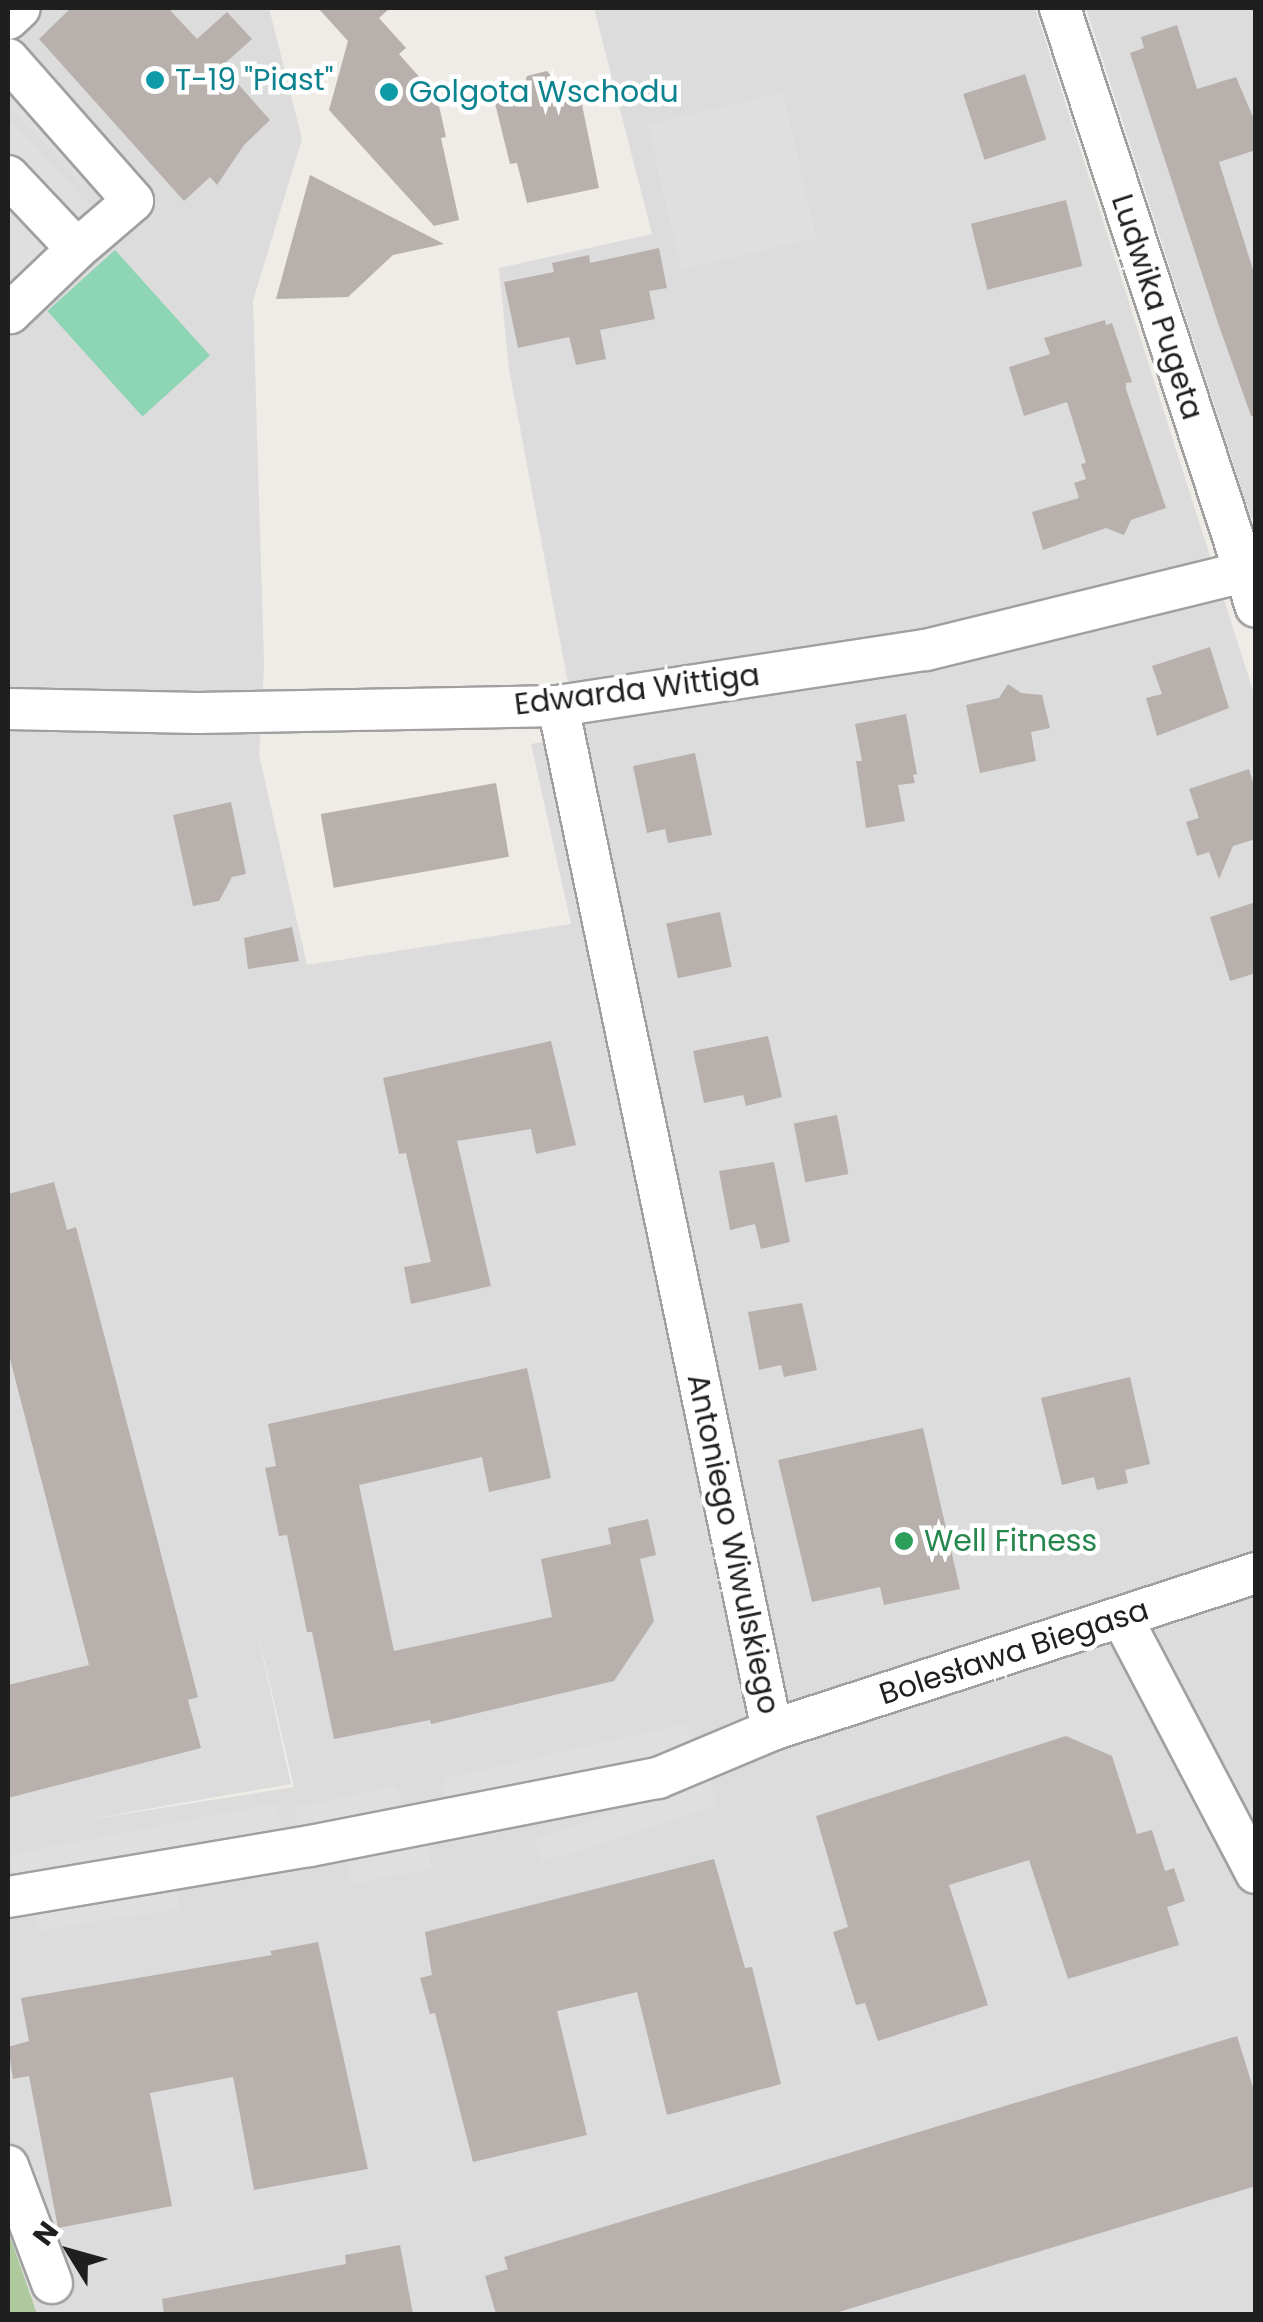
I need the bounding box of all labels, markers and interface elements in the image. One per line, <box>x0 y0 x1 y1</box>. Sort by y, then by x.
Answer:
place label: T-19 "Piast" <box>175 62 333 98</box>
marker: T-19 "Piast" <box>144 69 166 91</box>
place label: Golgota Wschodu <box>409 74 679 110</box>
marker: Golgota Wschodu <box>378 81 400 103</box>
street label: Ludwika Pugeta <box>1104 190 1210 424</box>
street label: Edwarda Wittiga <box>512 657 762 723</box>
street label: Antoniego Wiwulskiego <box>679 1371 787 1717</box>
place label: Well Fitness <box>924 1523 1097 1559</box>
marker: Well Fitness <box>893 1530 915 1552</box>
street label: Bolesława Biegasa <box>875 1591 1153 1713</box>
north arrow <box>20 2202 120 2302</box>
text: N <box>24 2213 68 2254</box>

